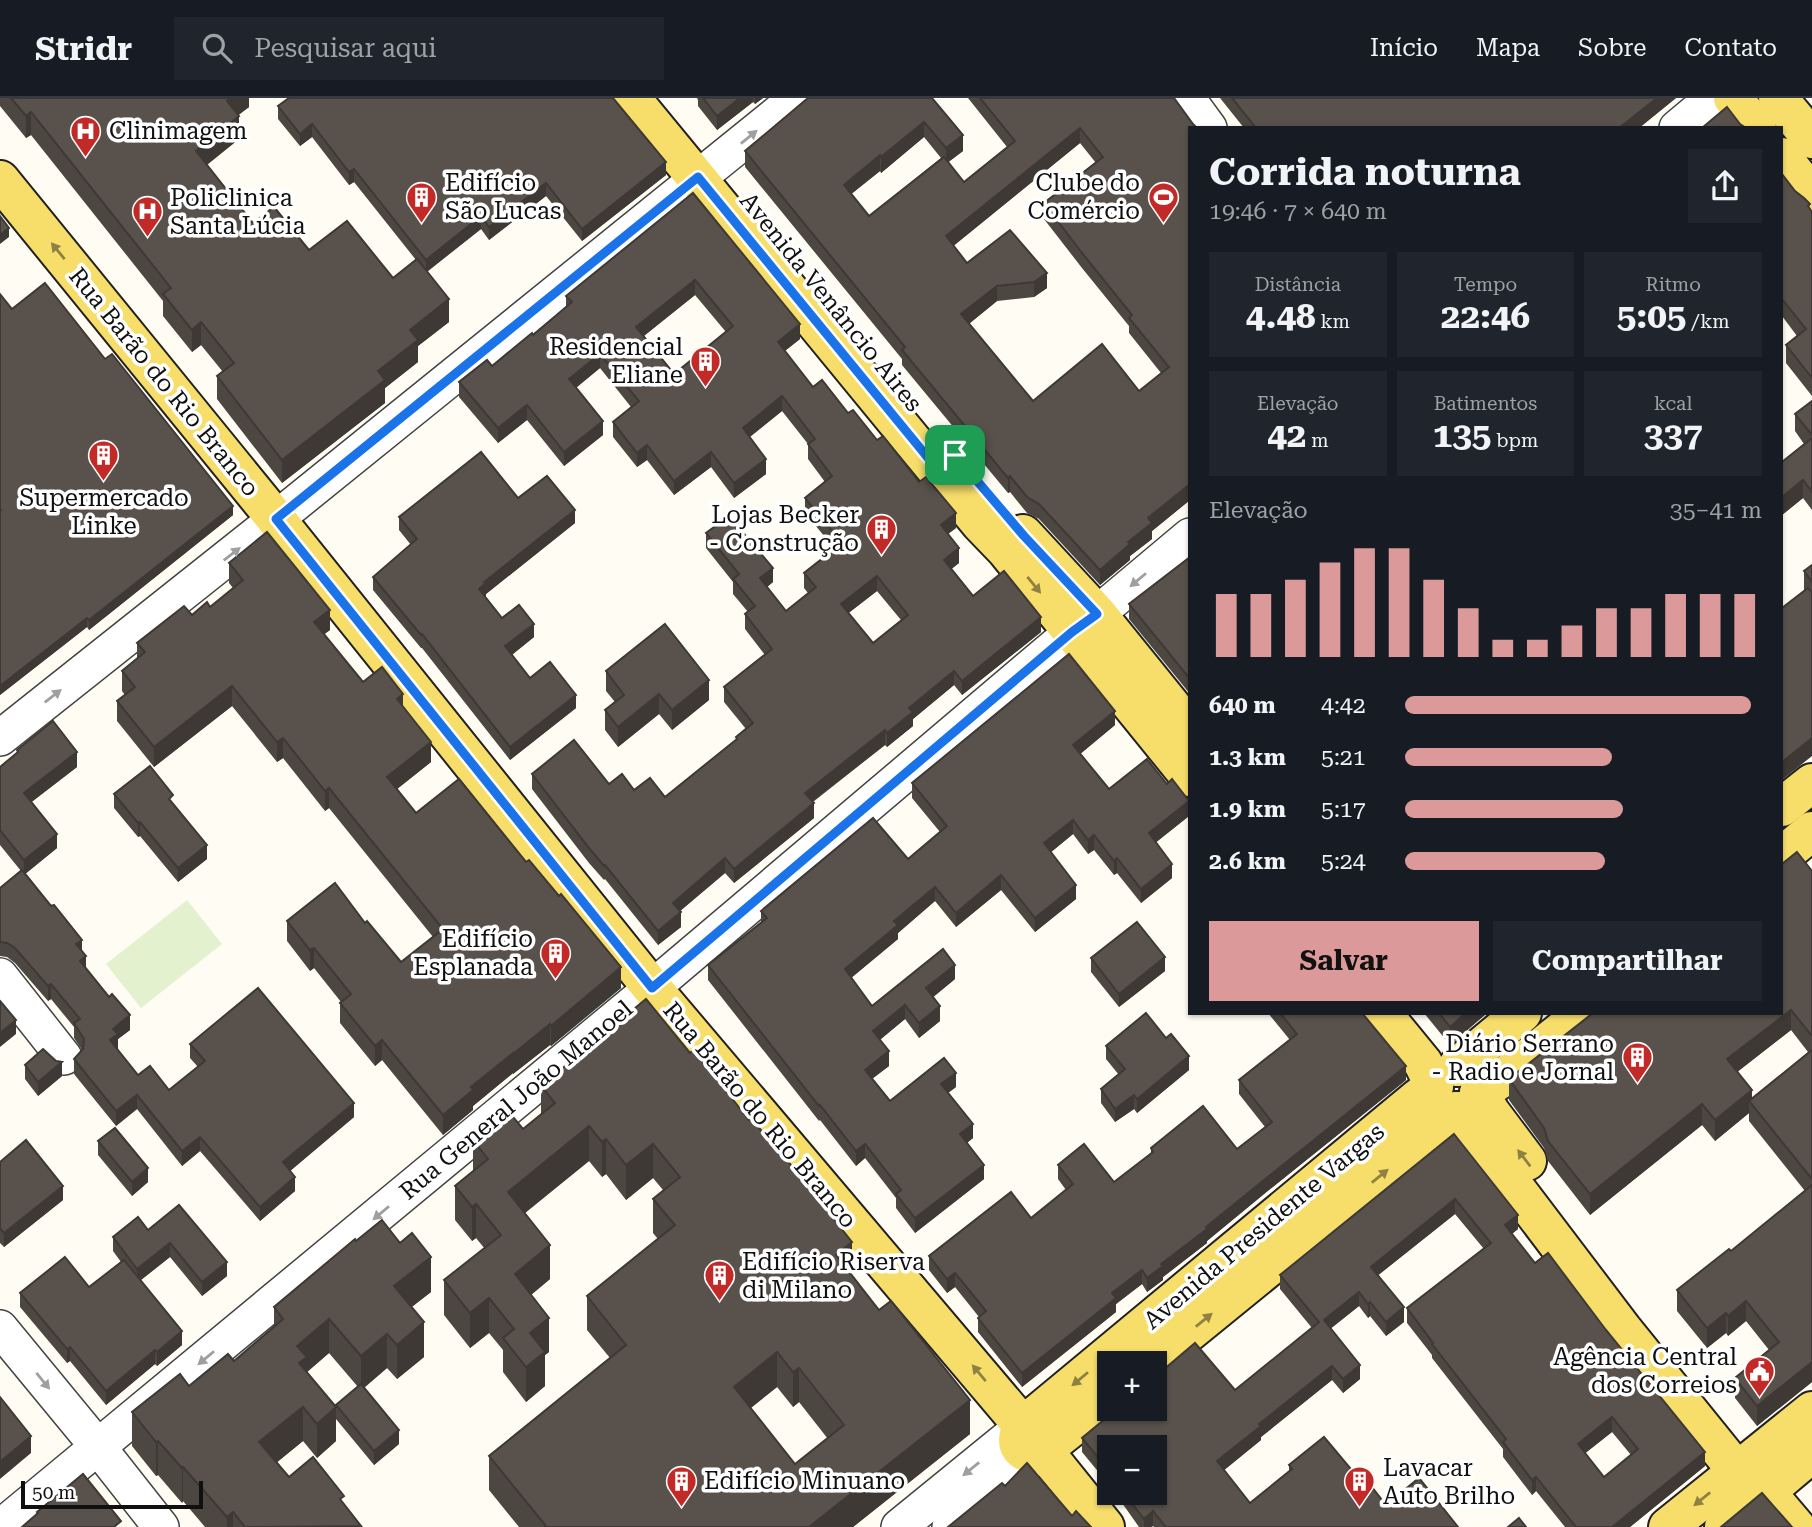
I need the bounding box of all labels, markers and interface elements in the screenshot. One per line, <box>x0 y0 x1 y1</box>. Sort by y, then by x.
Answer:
search box <box>174 17 664 80</box>
text: Stridr <box>35 29 132 68</box>
icon: search <box>198 29 236 67</box>
text: Pesquisar aqui <box>254 33 437 63</box>
text: Início <box>1370 34 1438 62</box>
text: Mapa <box>1476 34 1540 62</box>
text: Sobre <box>1578 34 1646 62</box>
text: Contato <box>1684 34 1777 62</box>
hospital icon: Clinimagem <box>69 114 103 158</box>
place label: Clinimagem <box>109 117 248 145</box>
one-way arrow <box>739 130 757 145</box>
button: share <box>1688 149 1762 223</box>
text: Corrida noturna <box>1209 150 1521 194</box>
place label: Edifício São Lucas <box>445 169 561 225</box>
place label: Clube do Comércio <box>1027 169 1140 225</box>
building icon: Edifício São Lucas <box>405 180 439 224</box>
sports icon: Clube do Comércio <box>1146 180 1180 224</box>
place label: Policlinica Santa Lúcia <box>170 184 305 240</box>
street label: Avenida Venâncio Aires <box>734 187 928 417</box>
hospital icon: Policlinica Santa Lúcia <box>130 195 164 239</box>
text: 19:46 · 7 × 640 m <box>1209 198 1387 225</box>
one-way arrow <box>50 242 65 260</box>
street label: Rua Barão do Rio Branco <box>63 262 265 502</box>
text: Distância <box>1255 273 1341 296</box>
text: Tempo <box>1454 273 1517 296</box>
text: Ritmo <box>1645 273 1701 296</box>
text: 4.48 <box>1246 296 1316 337</box>
text: 22:46 <box>1441 296 1530 337</box>
text: 5:05 <box>1617 296 1686 337</box>
text: km <box>1316 310 1350 333</box>
text: /km <box>1686 310 1730 333</box>
place label: Residencial Eliane <box>549 333 683 389</box>
building icon: Residencial Eliane <box>689 344 723 388</box>
text: Elevação <box>1257 392 1339 415</box>
text: Batimentos <box>1434 392 1537 415</box>
text: kcal <box>1654 392 1692 415</box>
text: 42 <box>1267 415 1306 456</box>
text: 135 <box>1433 415 1491 456</box>
text: 337 <box>1644 415 1703 456</box>
pin <box>925 425 985 485</box>
text: m <box>1306 429 1329 452</box>
text: bpm <box>1491 429 1538 452</box>
icon: arrive <box>936 436 974 474</box>
building icon: Supermercado Linke <box>87 439 121 483</box>
place label: Supermercado Linke <box>19 484 189 540</box>
text: Elevação <box>1209 497 1308 524</box>
text: 35–41 m <box>1670 497 1762 524</box>
place label: Lojas Becker - Construção <box>709 501 859 557</box>
building icon: Lojas Becker - Construção <box>865 512 899 556</box>
one-way arrow <box>222 547 240 562</box>
one-way arrow <box>1129 572 1147 587</box>
one-way arrow <box>1026 575 1041 593</box>
one-way arrow <box>44 688 62 703</box>
text: 640 m <box>1209 692 1276 719</box>
text: 4:42 <box>1321 692 1366 719</box>
text: 1.3 km <box>1209 744 1286 771</box>
text: 5:21 <box>1321 744 1366 771</box>
text: 1.9 km <box>1209 796 1286 823</box>
text: 5:17 <box>1321 796 1366 823</box>
text: 2.6 km <box>1209 848 1286 875</box>
text: 5:24 <box>1321 848 1366 875</box>
button: Salvar <box>1209 921 1479 1001</box>
button: Compartilhar <box>1493 921 1762 1001</box>
place label: Edifício Esplanada <box>413 925 533 981</box>
building icon: Edifício Esplanada <box>539 936 573 980</box>
street label: Rua General João Manoel <box>394 995 638 1205</box>
street label: Rua Barão do Rio Branco <box>657 996 863 1234</box>
place label: Diário Serrano - Radio e Jornal <box>1431 1030 1614 1086</box>
building icon: Diário Serrano - Radio e Jornal <box>1620 1041 1654 1085</box>
street label: Avenida Presidente Vargas <box>1138 1117 1390 1335</box>
one-way arrow <box>1517 1148 1531 1167</box>
one-way arrow <box>1371 1169 1389 1184</box>
one-way arrow <box>372 1205 389 1220</box>
place label: Edifício Riserva di Milano <box>742 1248 925 1304</box>
building icon: Edifício Riserva di Milano <box>702 1259 736 1303</box>
one-way arrow <box>1196 1313 1213 1328</box>
place label: Agência Central dos Correios <box>1553 1343 1737 1399</box>
one-way arrow <box>197 1350 214 1365</box>
map controls <box>1097 1351 1167 1505</box>
button: + <box>1097 1351 1167 1421</box>
public building icon: Agência Central dos Correios <box>1743 1354 1777 1398</box>
one-way arrow <box>972 1365 987 1382</box>
one-way arrow <box>36 1371 51 1389</box>
one-way arrow <box>1071 1371 1088 1386</box>
button: − <box>1097 1435 1167 1505</box>
place label: Lavacar Auto Brilho <box>1383 1454 1515 1510</box>
one-way arrow <box>962 1461 979 1476</box>
building icon: Edifício Minuano <box>664 1464 698 1508</box>
building icon: Lavacar Auto Brilho <box>1343 1465 1377 1509</box>
place label: Edifício Minuano <box>704 1467 905 1495</box>
scale bar <box>21 1478 203 1510</box>
text: 50 m <box>32 1481 75 1504</box>
one-way arrow <box>1694 1491 1711 1506</box>

